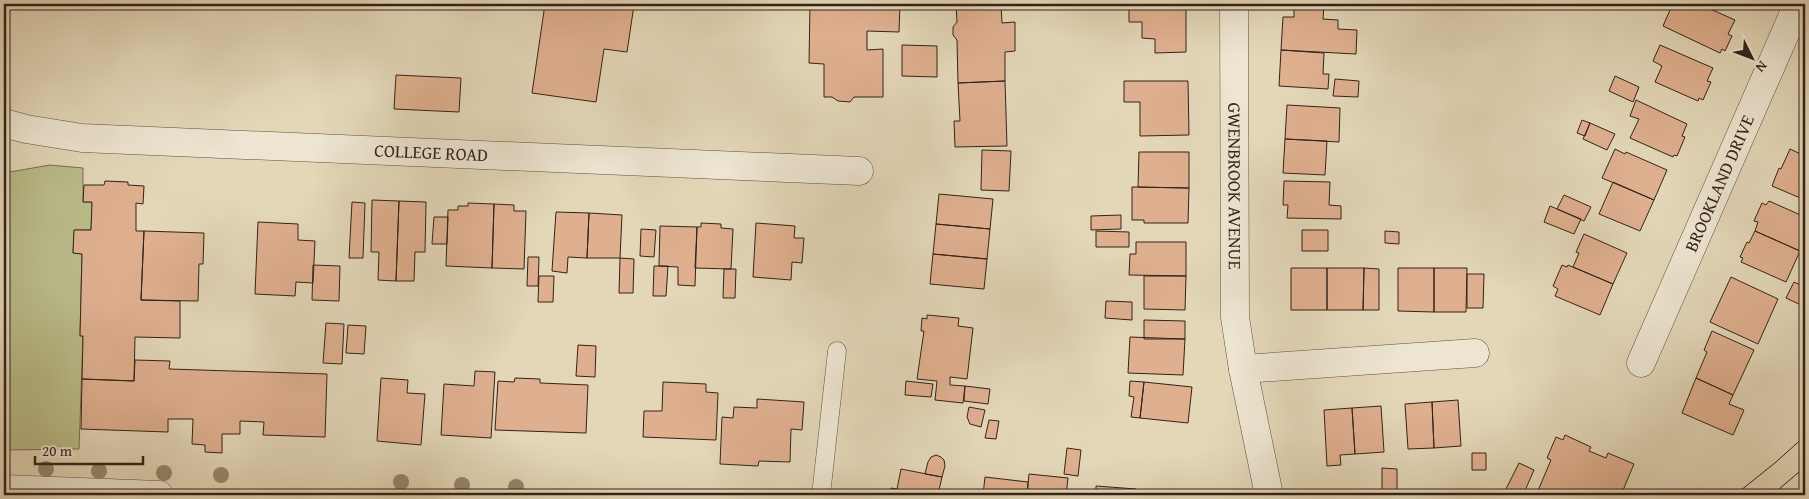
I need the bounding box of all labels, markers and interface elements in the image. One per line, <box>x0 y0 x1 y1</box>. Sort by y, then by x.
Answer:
north arrow <box>1726 32 1776 82</box>
text: N <box>1751 57 1772 77</box>
street label: GWENBROOK AVENUE <box>1221 102 1249 270</box>
street label: BROOKLAND DRIVE <box>1677 110 1761 256</box>
street label: COLLEGE ROAD <box>374 136 489 168</box>
scale bar <box>35 434 142 466</box>
text: 20 m <box>42 440 73 461</box>

